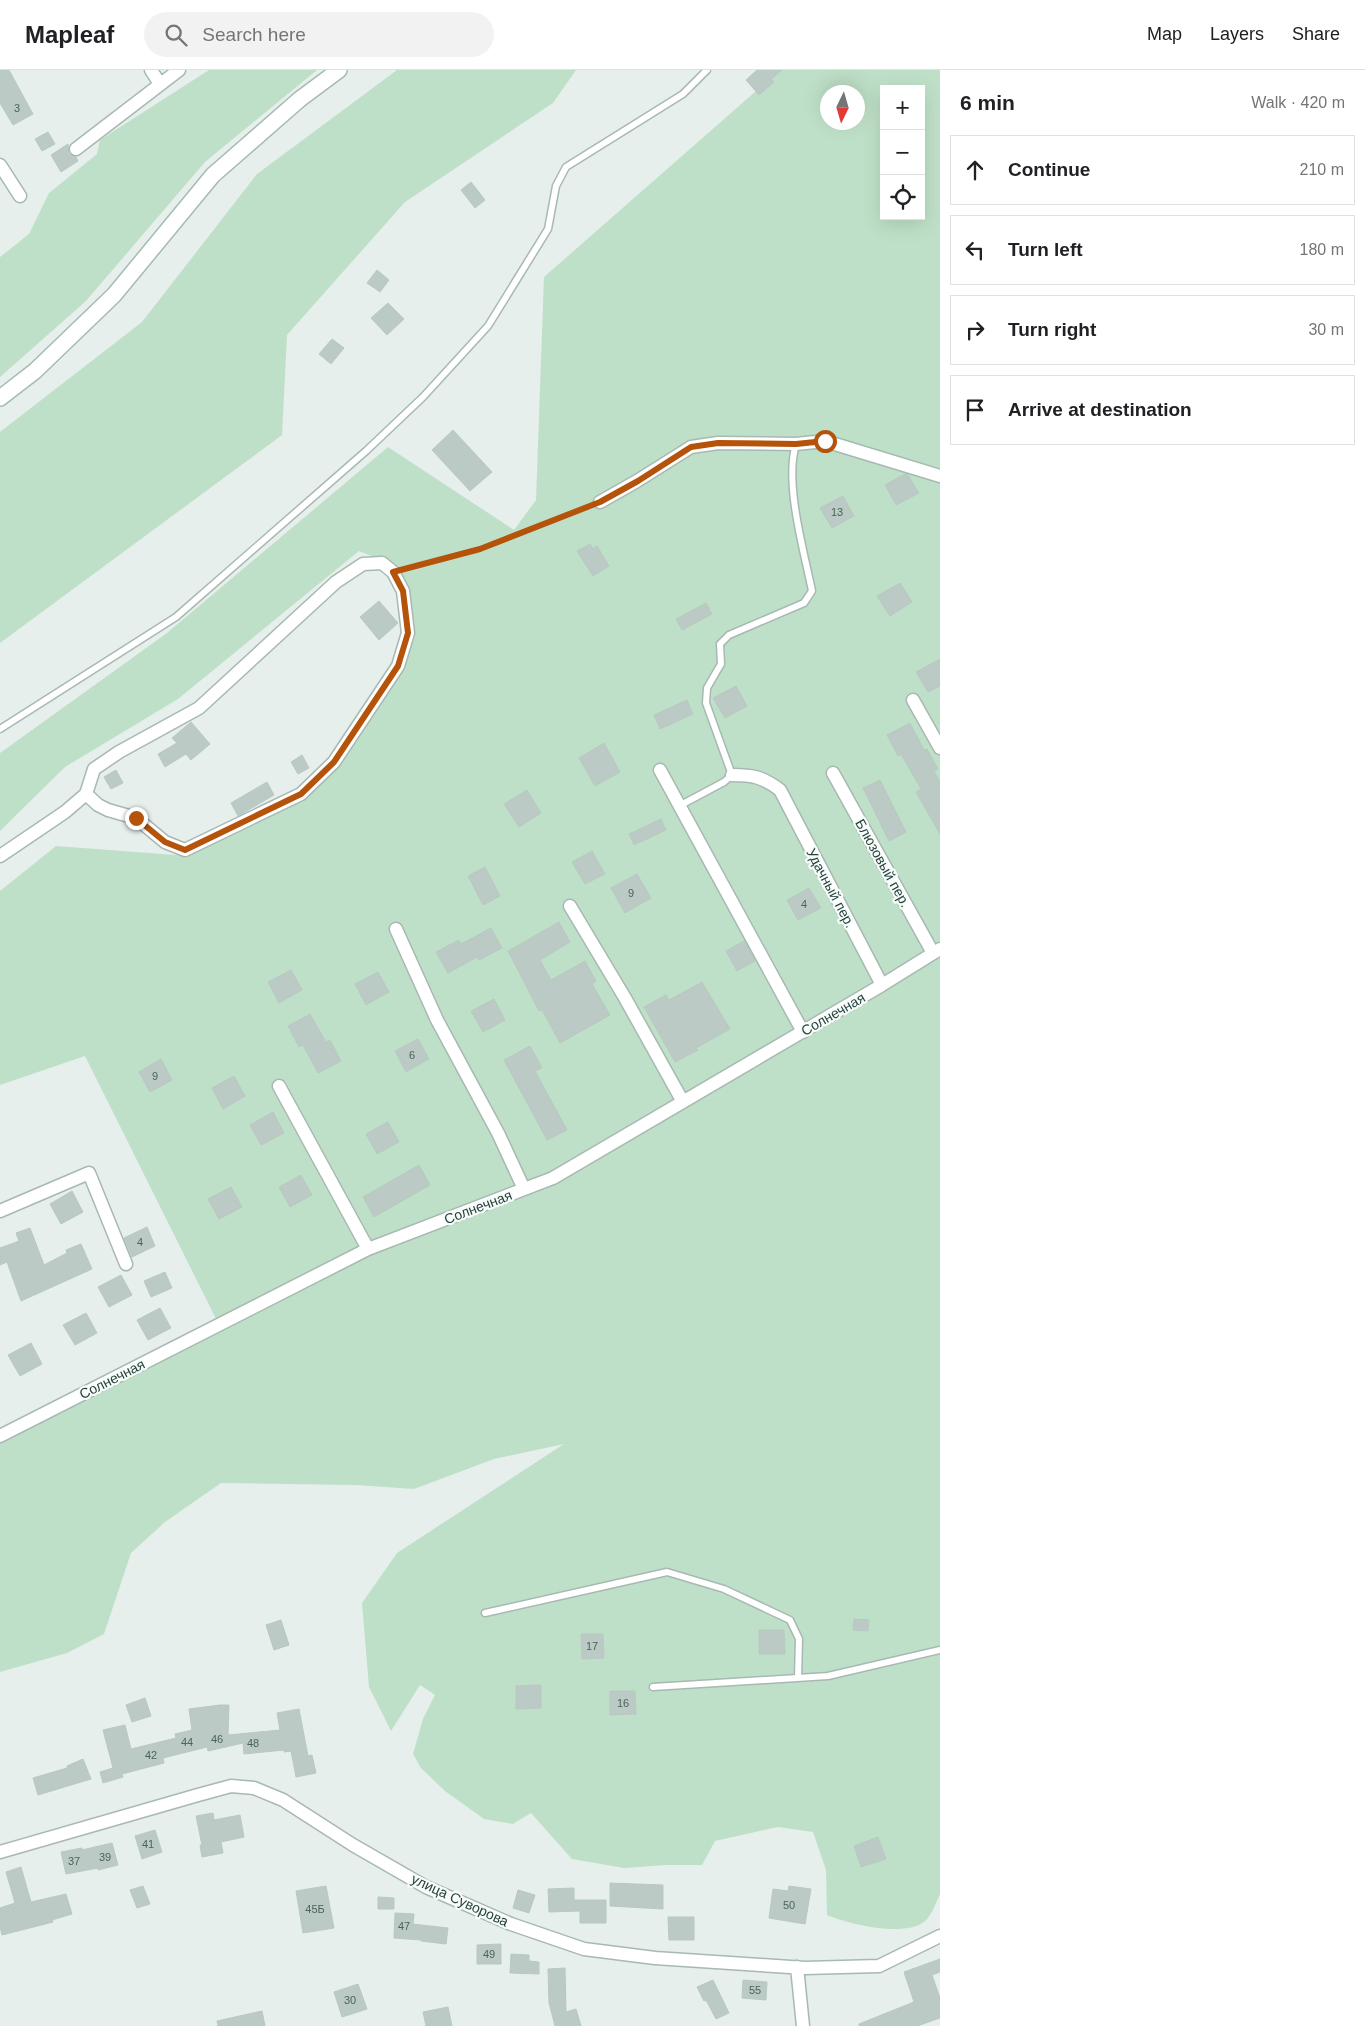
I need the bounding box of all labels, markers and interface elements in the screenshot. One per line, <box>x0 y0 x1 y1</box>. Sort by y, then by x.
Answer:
search box <box>144 12 494 57</box>
text: Mapleaf <box>25 21 114 48</box>
icon: search <box>162 21 190 49</box>
text: Search here <box>202 24 306 45</box>
text: Map <box>1147 24 1182 44</box>
text: Layers <box>1210 24 1264 44</box>
text: Share <box>1292 24 1340 44</box>
north arrow <box>820 85 865 130</box>
map controls <box>880 85 925 220</box>
button: + <box>880 85 925 130</box>
text: 6 min <box>960 91 1015 114</box>
text: Walk · 420 m <box>1251 94 1345 111</box>
house number: 3 <box>14 102 20 114</box>
button: − <box>880 130 925 175</box>
icon: ahead <box>961 156 989 184</box>
text: Continue <box>1008 159 1090 180</box>
text: 210 m <box>1300 161 1344 178</box>
button: locate <box>880 175 925 220</box>
icon: left <box>961 236 989 264</box>
text: Turn left <box>1008 239 1083 260</box>
text: 180 m <box>1300 241 1344 258</box>
icon: right <box>961 316 989 344</box>
text: Turn right <box>1008 319 1096 340</box>
text: 30 m <box>1308 321 1344 338</box>
icon: arrive <box>961 396 989 424</box>
text: Arrive at destination <box>1008 399 1192 420</box>
route start <box>814 430 837 453</box>
house number: 13 <box>831 506 843 518</box>
route end <box>125 807 148 830</box>
street label: Блюзовый пер. <box>852 816 914 910</box>
street label: Удачный пер. <box>803 846 859 930</box>
house number: 9 <box>628 887 634 899</box>
house number: 4 <box>801 898 807 910</box>
street label: Солнечная <box>798 989 868 1039</box>
house number: 6 <box>409 1049 415 1061</box>
house number: 9 <box>152 1070 158 1082</box>
street label: Солнечная <box>442 1187 514 1227</box>
house number: 4 <box>137 1236 143 1248</box>
street label: Солнечная <box>77 1356 147 1402</box>
house number: 17 <box>586 1640 598 1652</box>
house number: 16 <box>617 1697 629 1709</box>
house number: 46 <box>211 1733 223 1745</box>
house number: 44 <box>181 1736 193 1748</box>
house number: 48 <box>247 1737 259 1749</box>
house number: 42 <box>145 1749 157 1761</box>
house number: 41 <box>142 1838 154 1850</box>
house number: 39 <box>99 1851 111 1863</box>
house number: 37 <box>68 1855 80 1867</box>
street label: улица Суворова <box>409 1871 511 1930</box>
house number: 50 <box>783 1899 795 1911</box>
house number: 45Б <box>305 1903 325 1915</box>
house number: 47 <box>398 1920 410 1932</box>
house number: 49 <box>483 1948 495 1960</box>
house number: 55 <box>749 1984 761 1996</box>
house number: 30 <box>344 1994 356 2006</box>

